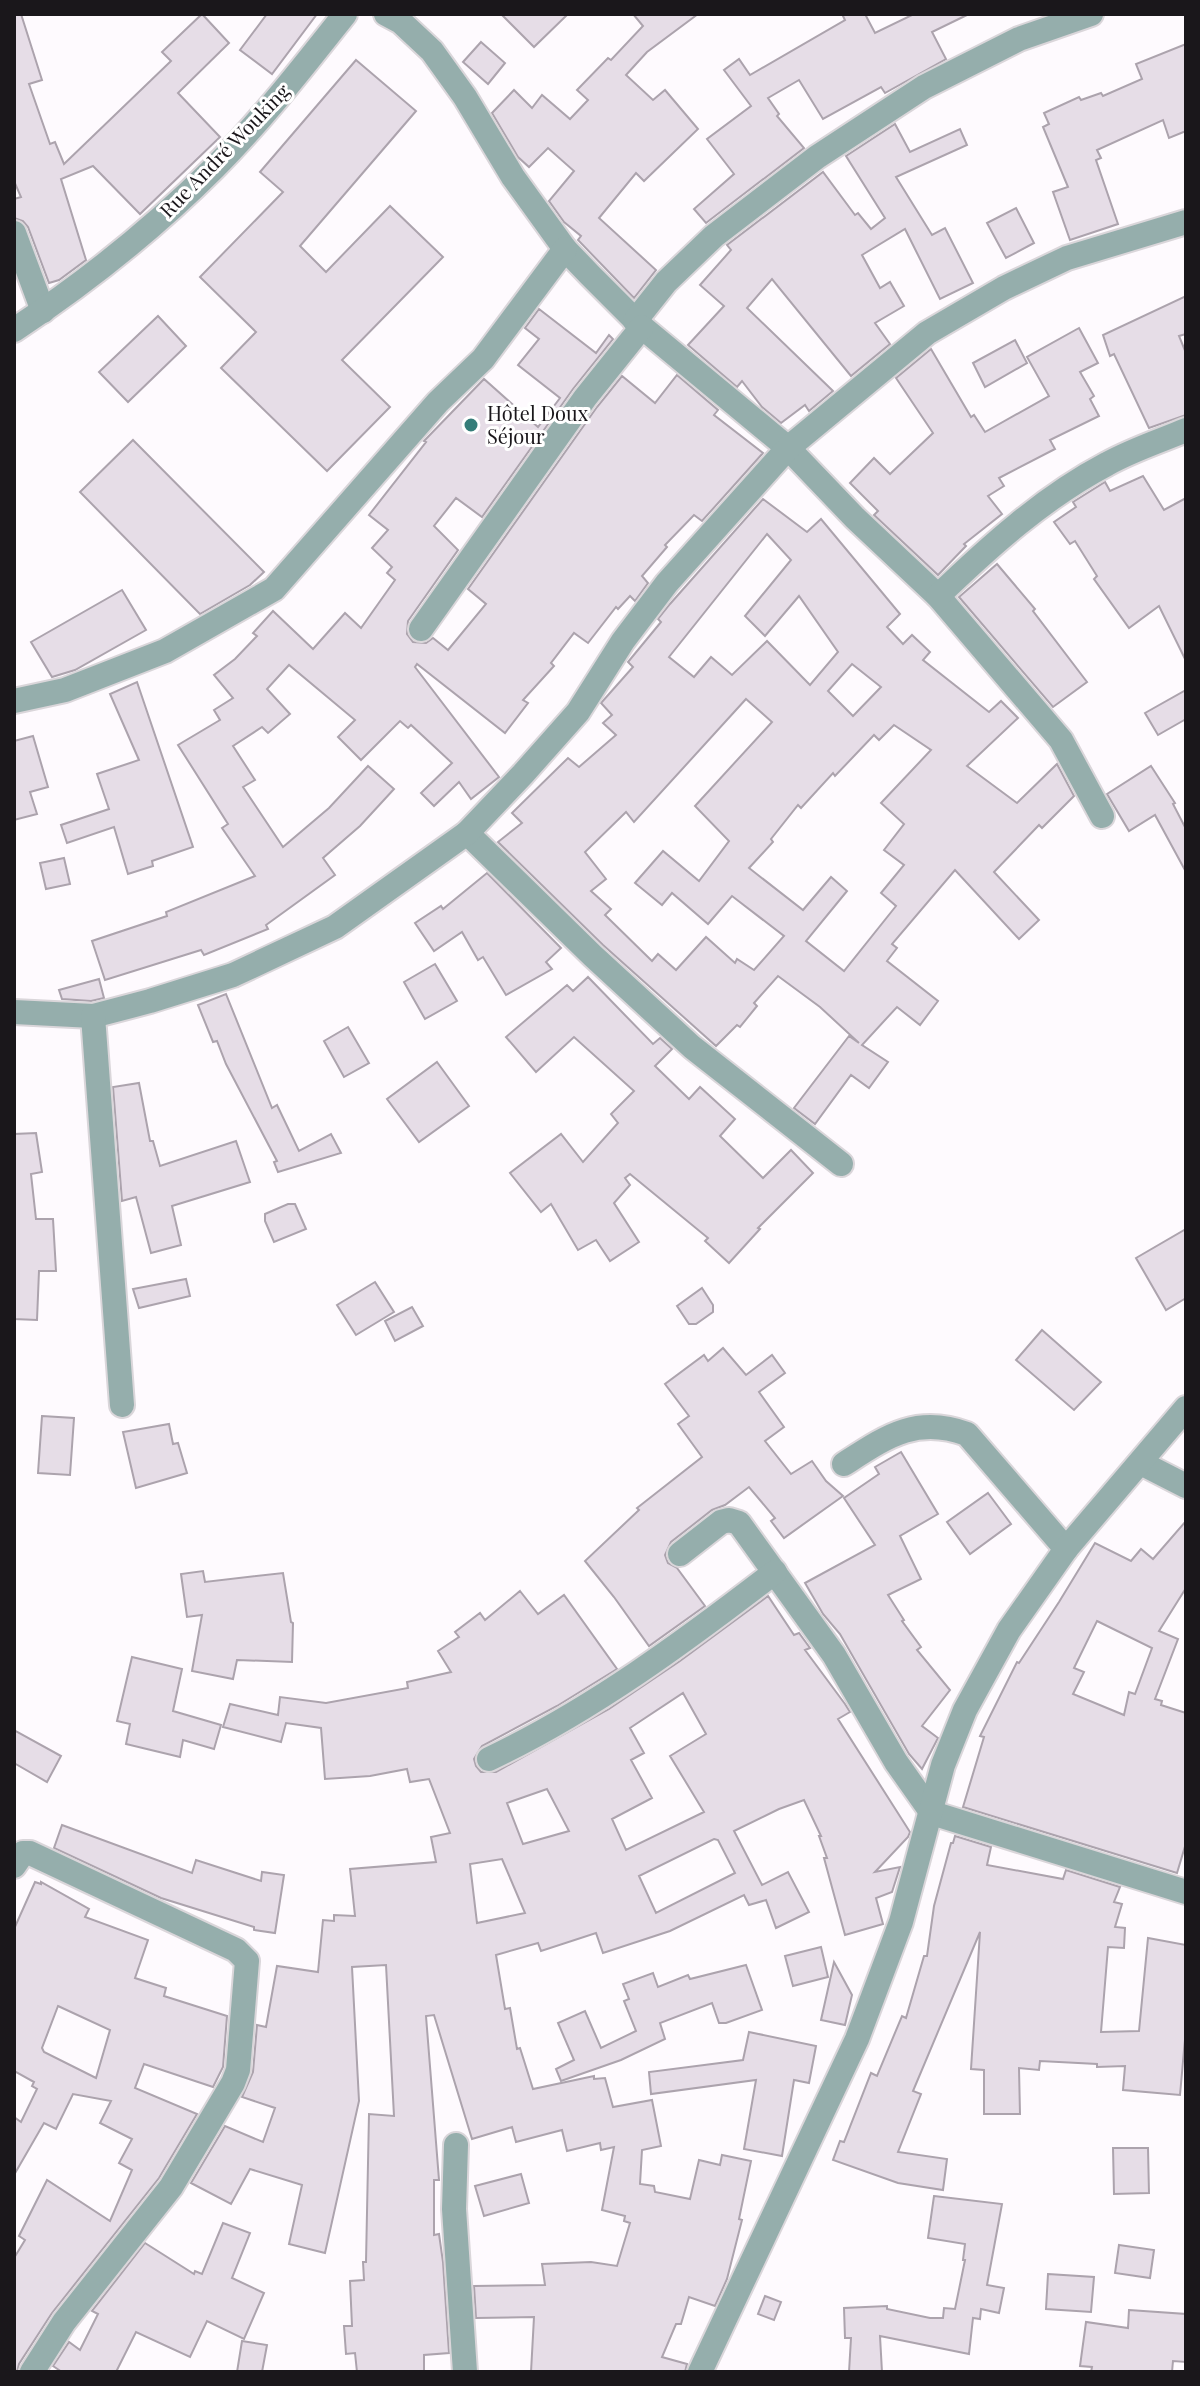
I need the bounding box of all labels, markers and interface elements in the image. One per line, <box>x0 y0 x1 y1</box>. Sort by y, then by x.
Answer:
street label: Rue André Wouking <box>153 77 295 223</box>
place label: Hôtel Doux Séjour <box>487 399 589 449</box>
marker: Hôtel Doux Séjour <box>462 416 480 434</box>

